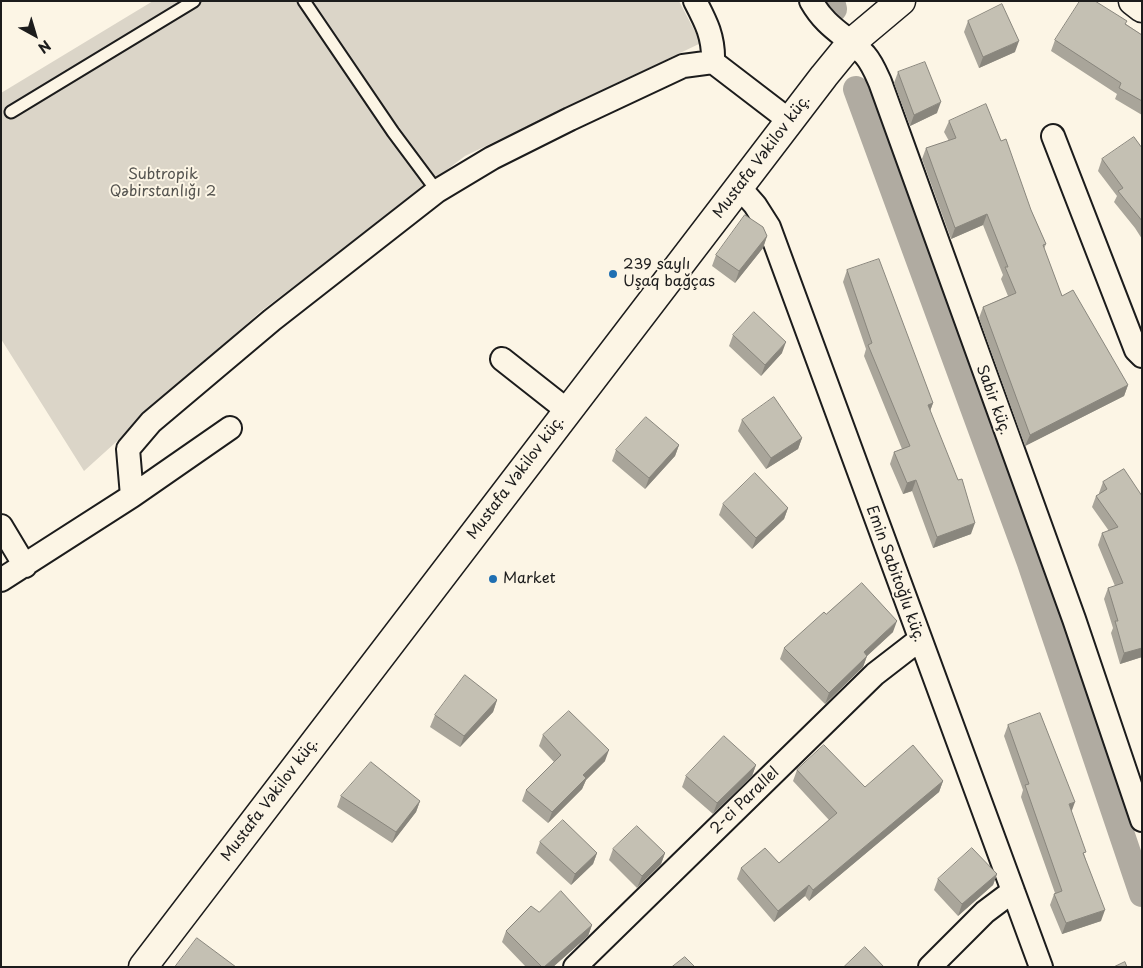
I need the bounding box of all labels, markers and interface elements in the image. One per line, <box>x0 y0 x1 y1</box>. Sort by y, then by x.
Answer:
north arrow <box>10 10 60 60</box>
text: N <box>34 35 56 59</box>
street label: Mustafa Vəkilov küç. <box>710 92 814 222</box>
park label: Subtropik Qəbirstanlığı 2 <box>110 166 216 201</box>
place label: 239 saylı Uşaq bağças <box>623 256 715 291</box>
marker: 239 saylı Uşaq bağças <box>607 268 619 280</box>
street label: Sabir küç. <box>972 363 1014 437</box>
street label: Mustafa Vəkilov küç. <box>464 413 568 543</box>
street label: Emin Sabitoğlu küç. <box>862 503 928 645</box>
place label: Market <box>503 570 556 588</box>
marker: Market <box>487 573 499 585</box>
street label: Mustafa Vəkilov küç. <box>218 735 322 865</box>
street label: 2-ci Parallel <box>707 764 783 838</box>

